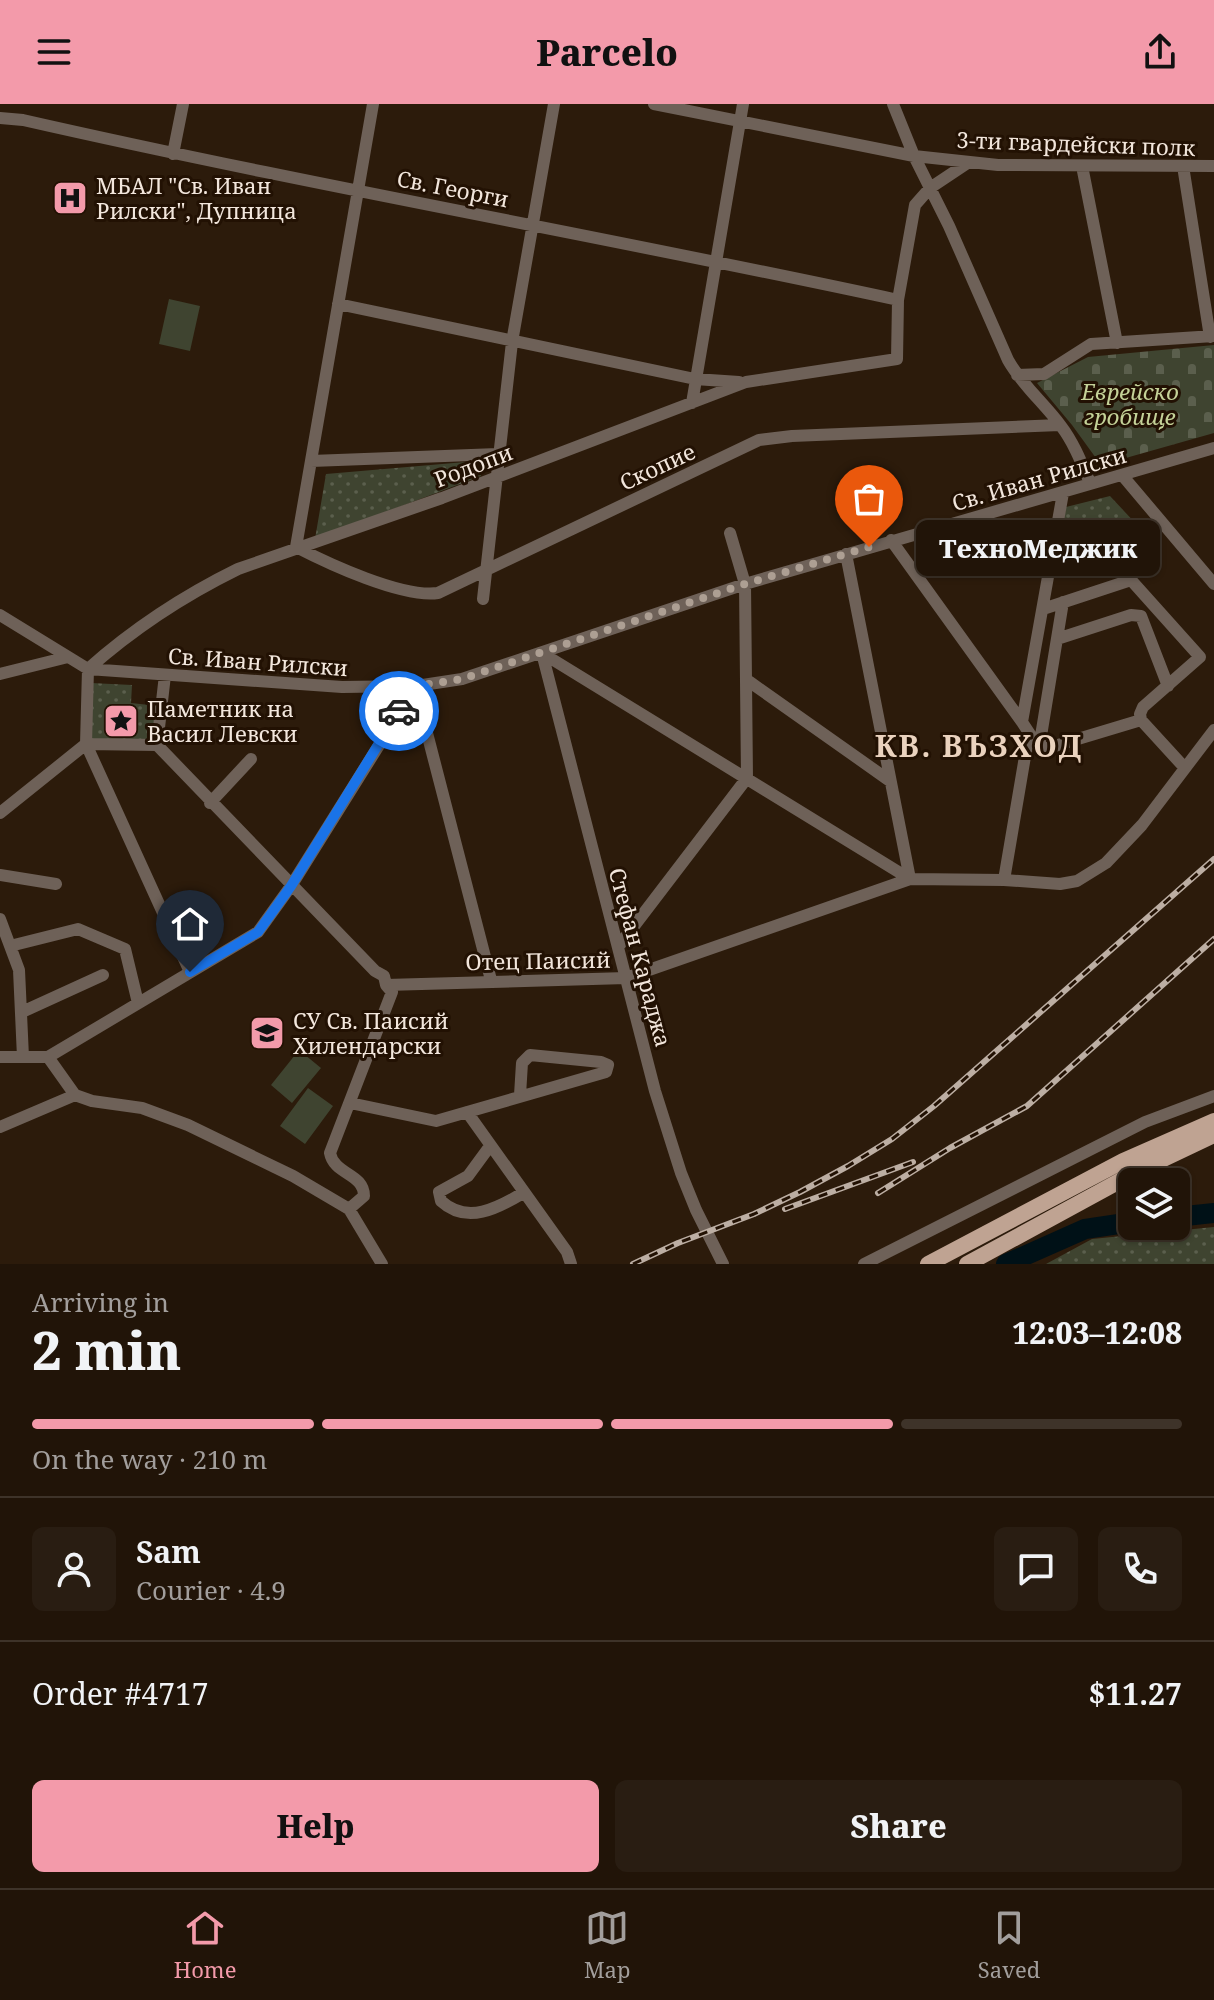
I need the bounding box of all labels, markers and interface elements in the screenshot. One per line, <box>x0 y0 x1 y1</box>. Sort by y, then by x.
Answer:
text: Parcelo <box>536 28 678 77</box>
icon: menu <box>32 30 76 74</box>
icon: share <box>1138 30 1182 74</box>
street label: 3-ти гвардейски полк <box>956 124 1197 162</box>
street label: Св. Георги <box>395 162 511 214</box>
place label: МБАЛ "Св. Иван Рилски", Дупница <box>96 170 297 225</box>
hospital icon: МБАЛ "Св. Иван Рилски", Дупница <box>51 179 89 217</box>
park label: Еврейско гробище <box>1080 376 1179 431</box>
street label: Скопие <box>614 435 700 497</box>
street label: Родопи <box>429 436 517 494</box>
street label: Св. Иван Рилски <box>948 439 1130 517</box>
pin <box>835 465 903 547</box>
icon: bag <box>847 477 891 521</box>
callout: ТехноМеджик <box>917 519 1161 575</box>
text: ТехноМеджик <box>939 530 1137 566</box>
street label: Св. Иван Рилски <box>167 640 349 682</box>
courier <box>359 671 439 751</box>
icon: car <box>377 689 421 733</box>
place label: Паметник на Васил Левски <box>147 693 298 748</box>
place icon: Паметник на Васил Левски <box>102 702 140 740</box>
district label: КВ. ВЪЗХОД <box>875 725 1083 766</box>
street label: Стефан Караджа <box>603 864 679 1050</box>
pin <box>156 890 224 972</box>
icon: home <box>168 902 212 946</box>
street label: Отец Паисий <box>465 944 611 976</box>
place label: СУ Св. Паисий Хилендарски <box>293 1005 449 1060</box>
school or university icon: СУ Св. Паисий Хилендарски <box>248 1014 286 1052</box>
map controls <box>1118 1168 1190 1240</box>
button: layers <box>1118 1168 1190 1240</box>
text: Arriving in <box>32 1284 169 1320</box>
text: 12:03–12:08 <box>1012 1312 1182 1353</box>
text: 2 min <box>32 1314 181 1385</box>
text: On the way · 210 m <box>32 1441 267 1477</box>
button: person <box>32 1527 116 1611</box>
button: chat <box>994 1527 1078 1611</box>
button: phone <box>1098 1527 1182 1611</box>
text: Sam <box>136 1531 201 1572</box>
text: Courier · 4.9 <box>136 1572 286 1608</box>
text: Order #4717 <box>32 1673 209 1714</box>
text: $11.27 <box>1088 1673 1182 1714</box>
button: Help <box>32 1780 599 1872</box>
button: Share <box>615 1780 1182 1872</box>
tab: Home <box>174 1906 236 1984</box>
tab: Map <box>584 1906 630 1984</box>
tab: Saved <box>978 1906 1040 1984</box>

